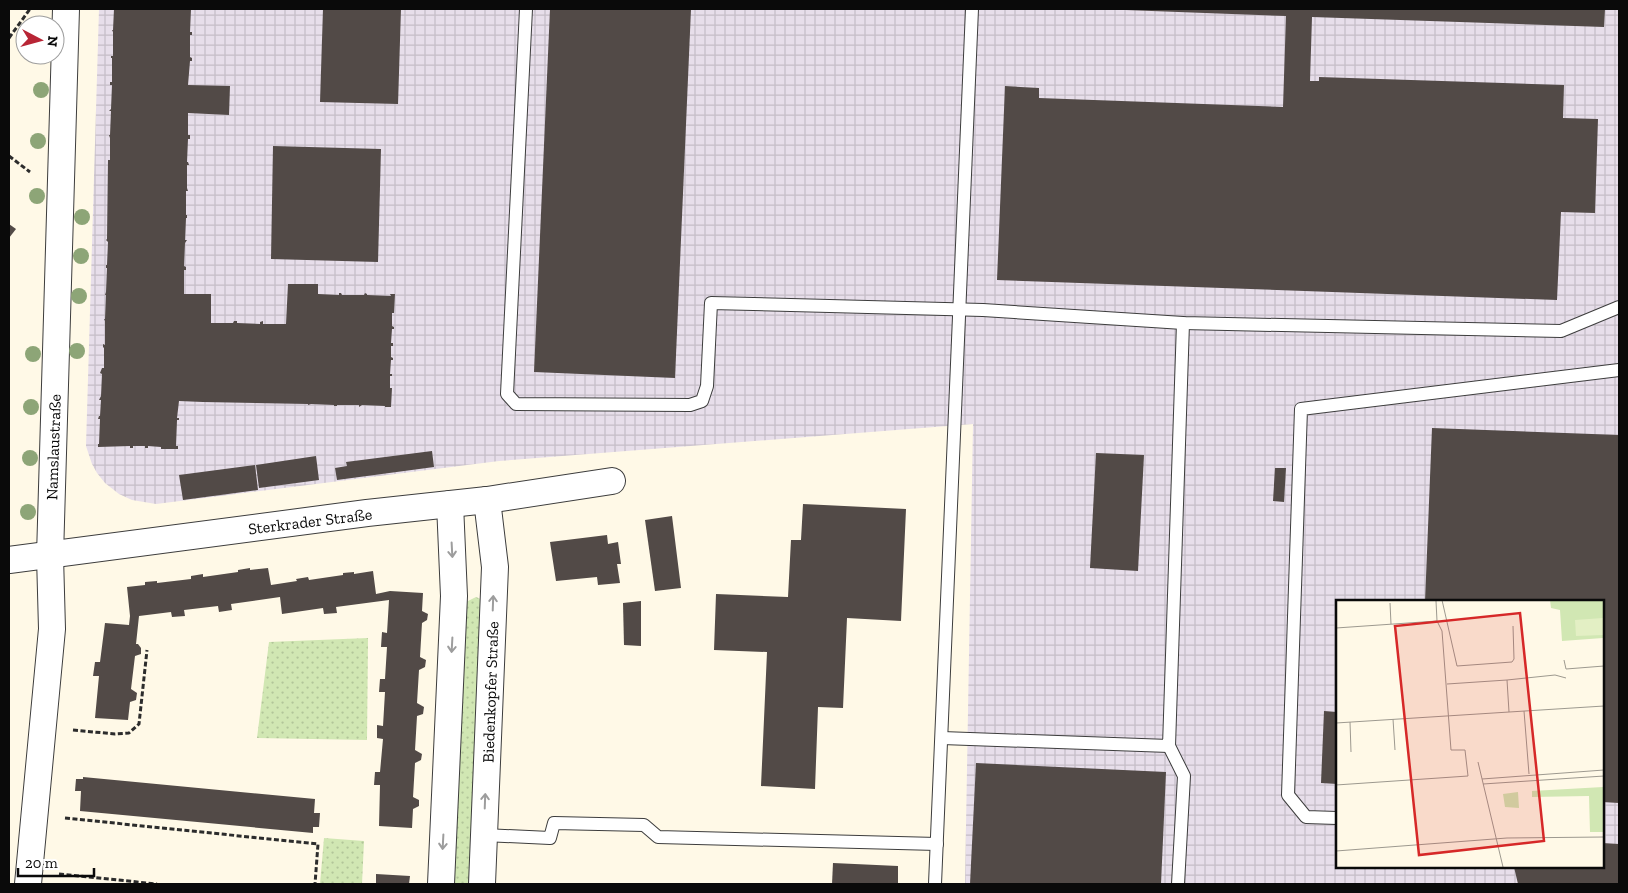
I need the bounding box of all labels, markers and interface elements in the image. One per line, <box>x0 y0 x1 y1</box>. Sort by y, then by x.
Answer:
north arrow <box>15 15 65 65</box>
text: N <box>43 35 61 48</box>
street label: Namslaustraße <box>42 394 65 500</box>
street label: Sterkrader Straße <box>247 504 373 539</box>
one-way arrow <box>447 542 456 558</box>
one-way arrow <box>489 596 498 612</box>
inset map <box>1336 600 1603 868</box>
street label: Biedenkopfer Straße <box>479 621 502 763</box>
one-way arrow <box>447 636 456 652</box>
one-way arrow <box>481 793 490 809</box>
one-way arrow <box>438 834 447 850</box>
scale bar <box>18 846 94 878</box>
text: 20 m <box>25 854 58 872</box>

